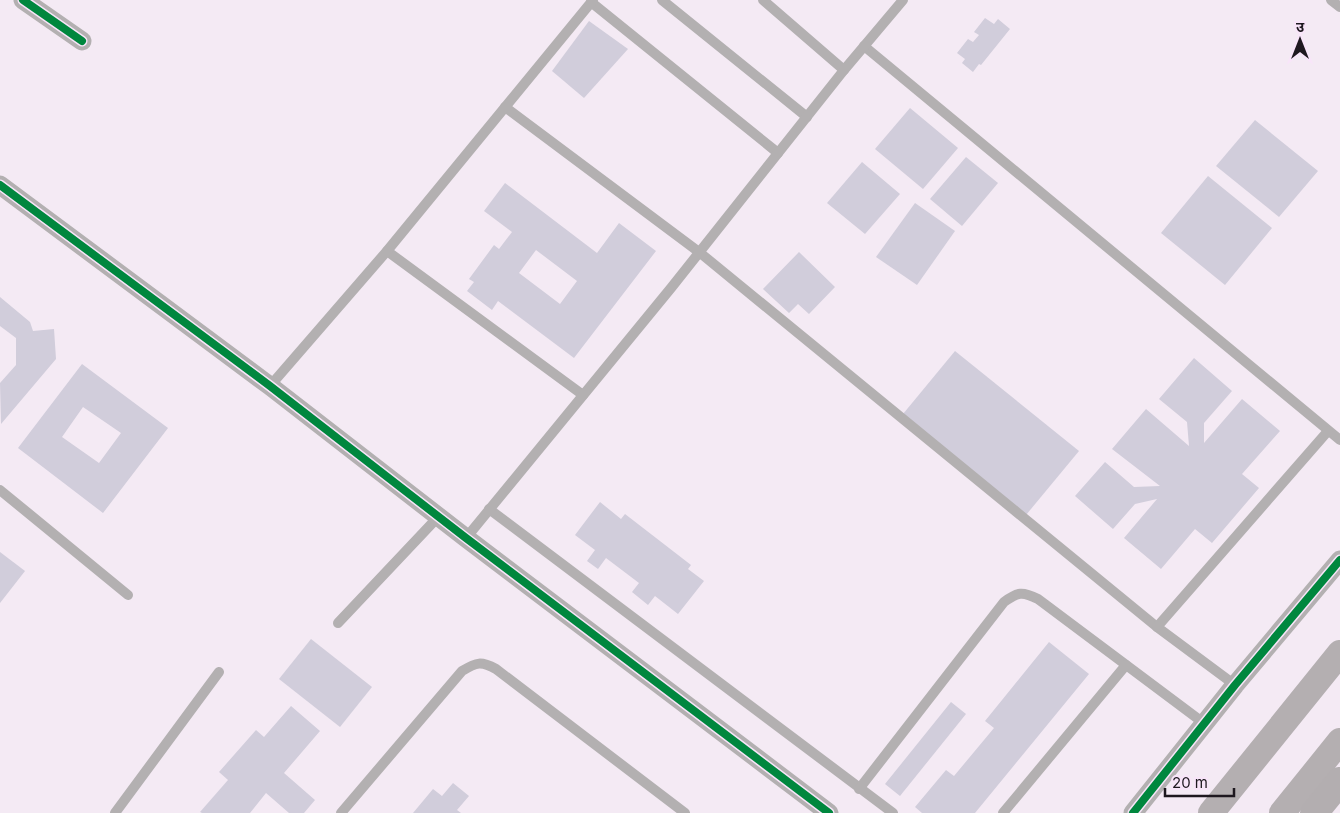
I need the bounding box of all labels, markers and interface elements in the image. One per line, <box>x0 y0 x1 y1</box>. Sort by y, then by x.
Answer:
north arrow <box>1275 15 1325 65</box>
text: उ <box>1296 18 1305 35</box>
scale bar <box>1165 766 1234 798</box>
text: 20 m <box>1172 773 1208 792</box>

